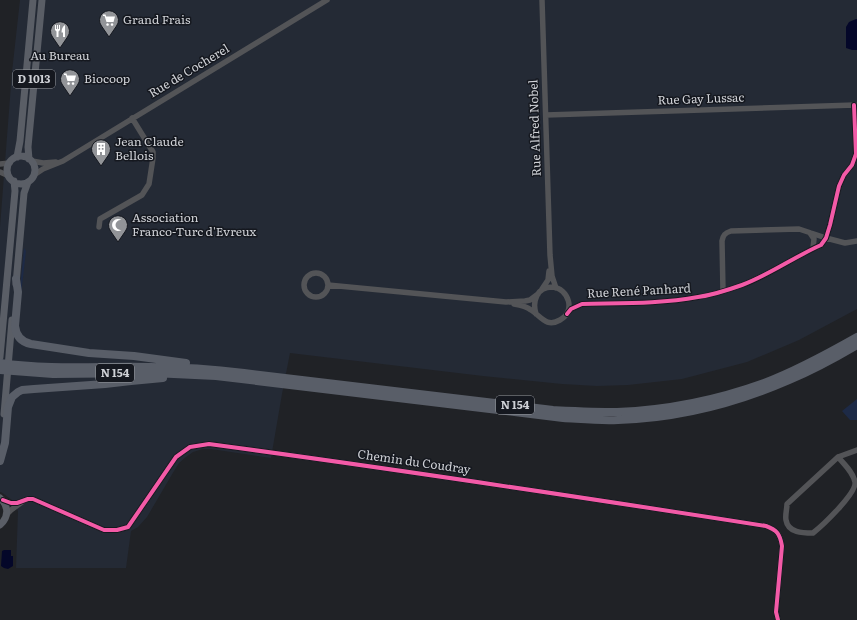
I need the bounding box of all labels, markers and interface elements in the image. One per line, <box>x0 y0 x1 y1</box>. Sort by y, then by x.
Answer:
supermarket icon: Grand Frais <box>98 9 120 37</box>
place label: Grand Frais <box>123 10 191 28</box>
restaurant icon: Au Bureau <box>49 20 71 48</box>
street label: Rue de Cocherel <box>145 39 232 101</box>
place label: Au Bureau <box>30 46 90 64</box>
supermarket icon: Biocoop <box>59 68 81 96</box>
place label: Biocoop <box>84 69 130 87</box>
road number: D 1013 <box>13 70 55 88</box>
street label: Rue Alfred Nobel <box>523 79 545 177</box>
street label: Rue Gay Lussac <box>657 87 745 109</box>
place label: Jean Claude Bellois <box>115 132 184 164</box>
building icon: Jean Claude Bellois <box>90 138 112 166</box>
place label: Association Franco-Turc d'Evreux <box>132 208 257 240</box>
mosque icon: Association Franco-Turc d'Evreux <box>107 214 129 242</box>
street label: Rue René Panhard <box>587 278 692 302</box>
road number: N 154 <box>96 364 134 382</box>
road number: N 154 <box>496 396 534 414</box>
street label: Chemin du Coudray <box>356 444 472 478</box>

